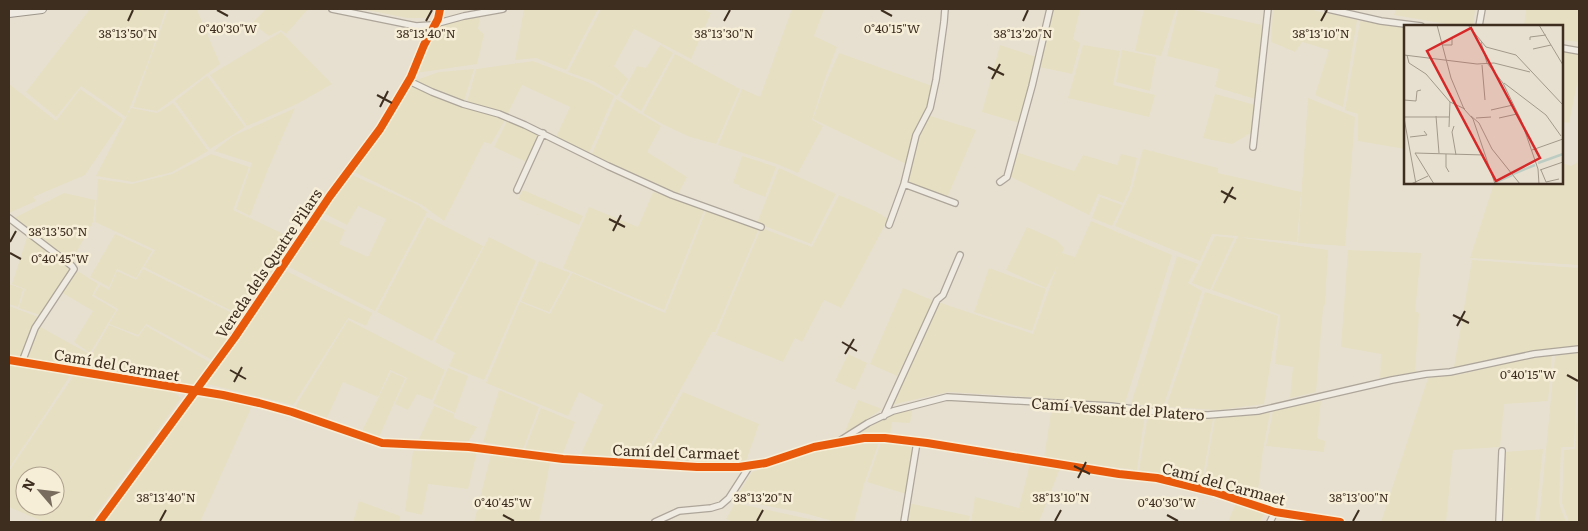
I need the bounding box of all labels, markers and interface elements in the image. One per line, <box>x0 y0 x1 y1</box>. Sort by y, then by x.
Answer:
text: 0°40'30"W <box>199 19 257 37</box>
text: 0°40'15"W <box>864 19 920 37</box>
text: 38°13'50"N <box>99 24 157 42</box>
text: 38°13'40"N <box>396 24 456 42</box>
text: 38°13'30"N <box>694 24 754 42</box>
text: 38°13'20"N <box>994 24 1052 42</box>
text: 38°13'10"N <box>1292 24 1350 42</box>
inset map <box>1404 25 1563 184</box>
street label: Vereda dels Quatre Pilars <box>209 183 327 343</box>
text: 38°13'50"N <box>29 222 87 240</box>
text: 0°40'45"W <box>31 249 89 267</box>
street label: Camí del Carmaet <box>52 342 182 386</box>
text: 0°40'15"W <box>1500 365 1556 383</box>
street label: Camí Vessant del Platero <box>1031 390 1206 426</box>
street label: Camí del Carmaet <box>612 437 740 465</box>
street label: Camí del Carmaet <box>1160 455 1288 511</box>
north arrow <box>15 466 65 516</box>
text: N <box>16 474 39 494</box>
text: 38°13'40"N <box>136 488 196 506</box>
text: 38°13'20"N <box>734 488 792 506</box>
text: 38°13'10"N <box>1032 488 1090 506</box>
text: 38°13'00"N <box>1329 488 1389 506</box>
text: 0°40'45"W <box>474 493 532 511</box>
text: 0°40'30"W <box>1138 493 1196 511</box>

